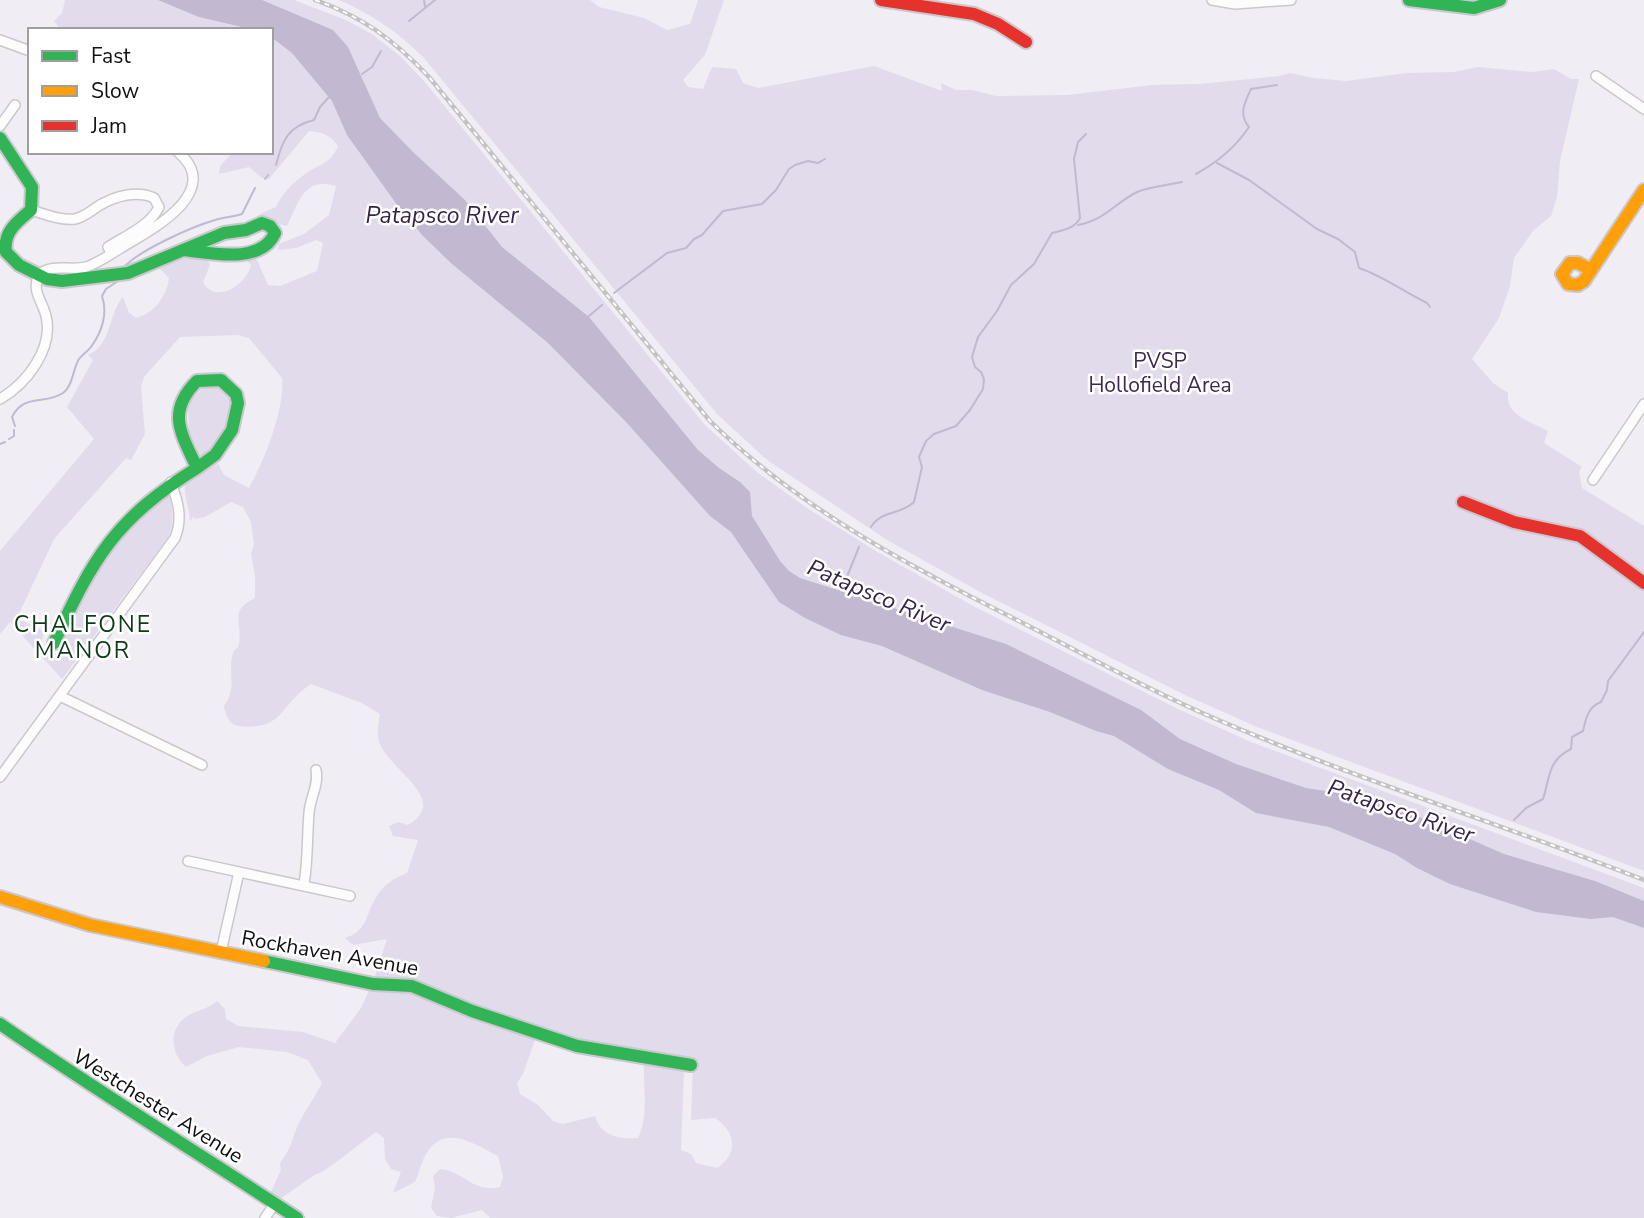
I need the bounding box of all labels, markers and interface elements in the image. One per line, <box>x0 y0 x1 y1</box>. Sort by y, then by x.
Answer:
legend <box>28 28 273 154</box>
text: Fast <box>91 42 131 70</box>
text: Slow <box>91 77 140 105</box>
text: Jam <box>90 112 127 140</box>
water label: Patapsco River <box>366 200 519 231</box>
park label: PVSP Hollofield Area <box>1088 347 1232 399</box>
water label: Patapsco River <box>803 552 956 640</box>
district label: CHALFONE MANOR <box>14 609 152 666</box>
water label: Patapsco River <box>1324 771 1479 851</box>
street label: Rockhaven Avenue <box>239 924 421 982</box>
street label: Westchester Avenue <box>68 1042 248 1170</box>

